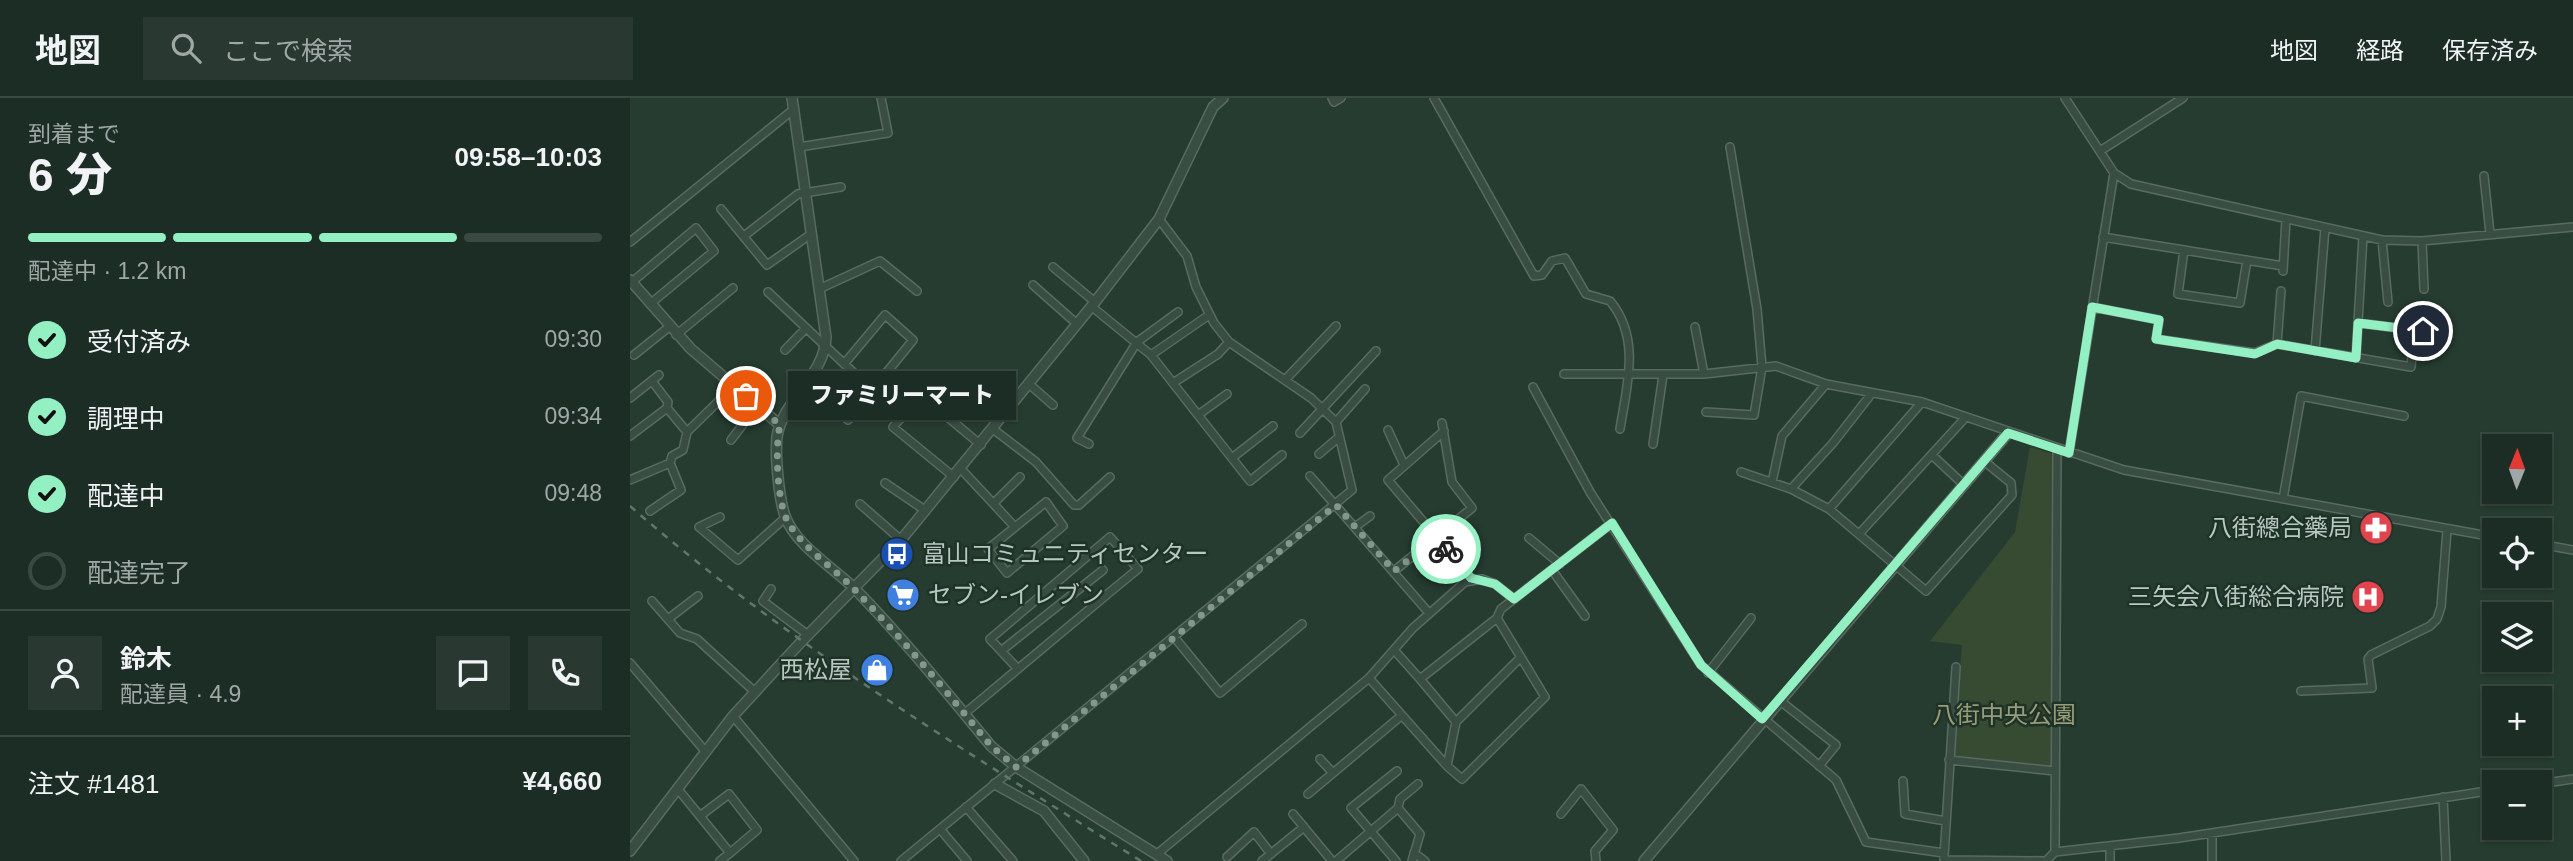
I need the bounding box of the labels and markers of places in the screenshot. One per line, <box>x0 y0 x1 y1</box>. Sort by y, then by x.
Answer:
pin <box>2393 301 2453 361</box>
pin <box>716 366 776 426</box>
callout: ファミリーマート <box>788 372 1016 420</box>
pharmacy icon: 八街總合藥局 <box>2357 509 2395 547</box>
place label: 八街總合藥局 <box>2208 514 2352 541</box>
bus stop icon: 富山コミュニティセンター <box>878 535 916 573</box>
place label: 富山コミュニティセンター <box>922 540 1209 567</box>
supermarket icon: セブン-イレブン <box>884 576 922 614</box>
hospital icon: 三矢会八街総合病院 <box>2349 578 2387 616</box>
place label: セブン-イレブン <box>928 581 1104 608</box>
place label: 三矢会八街総合病院 <box>2128 583 2344 610</box>
shop icon: 西松屋 <box>858 651 896 689</box>
place label: 西松屋 <box>780 656 852 683</box>

